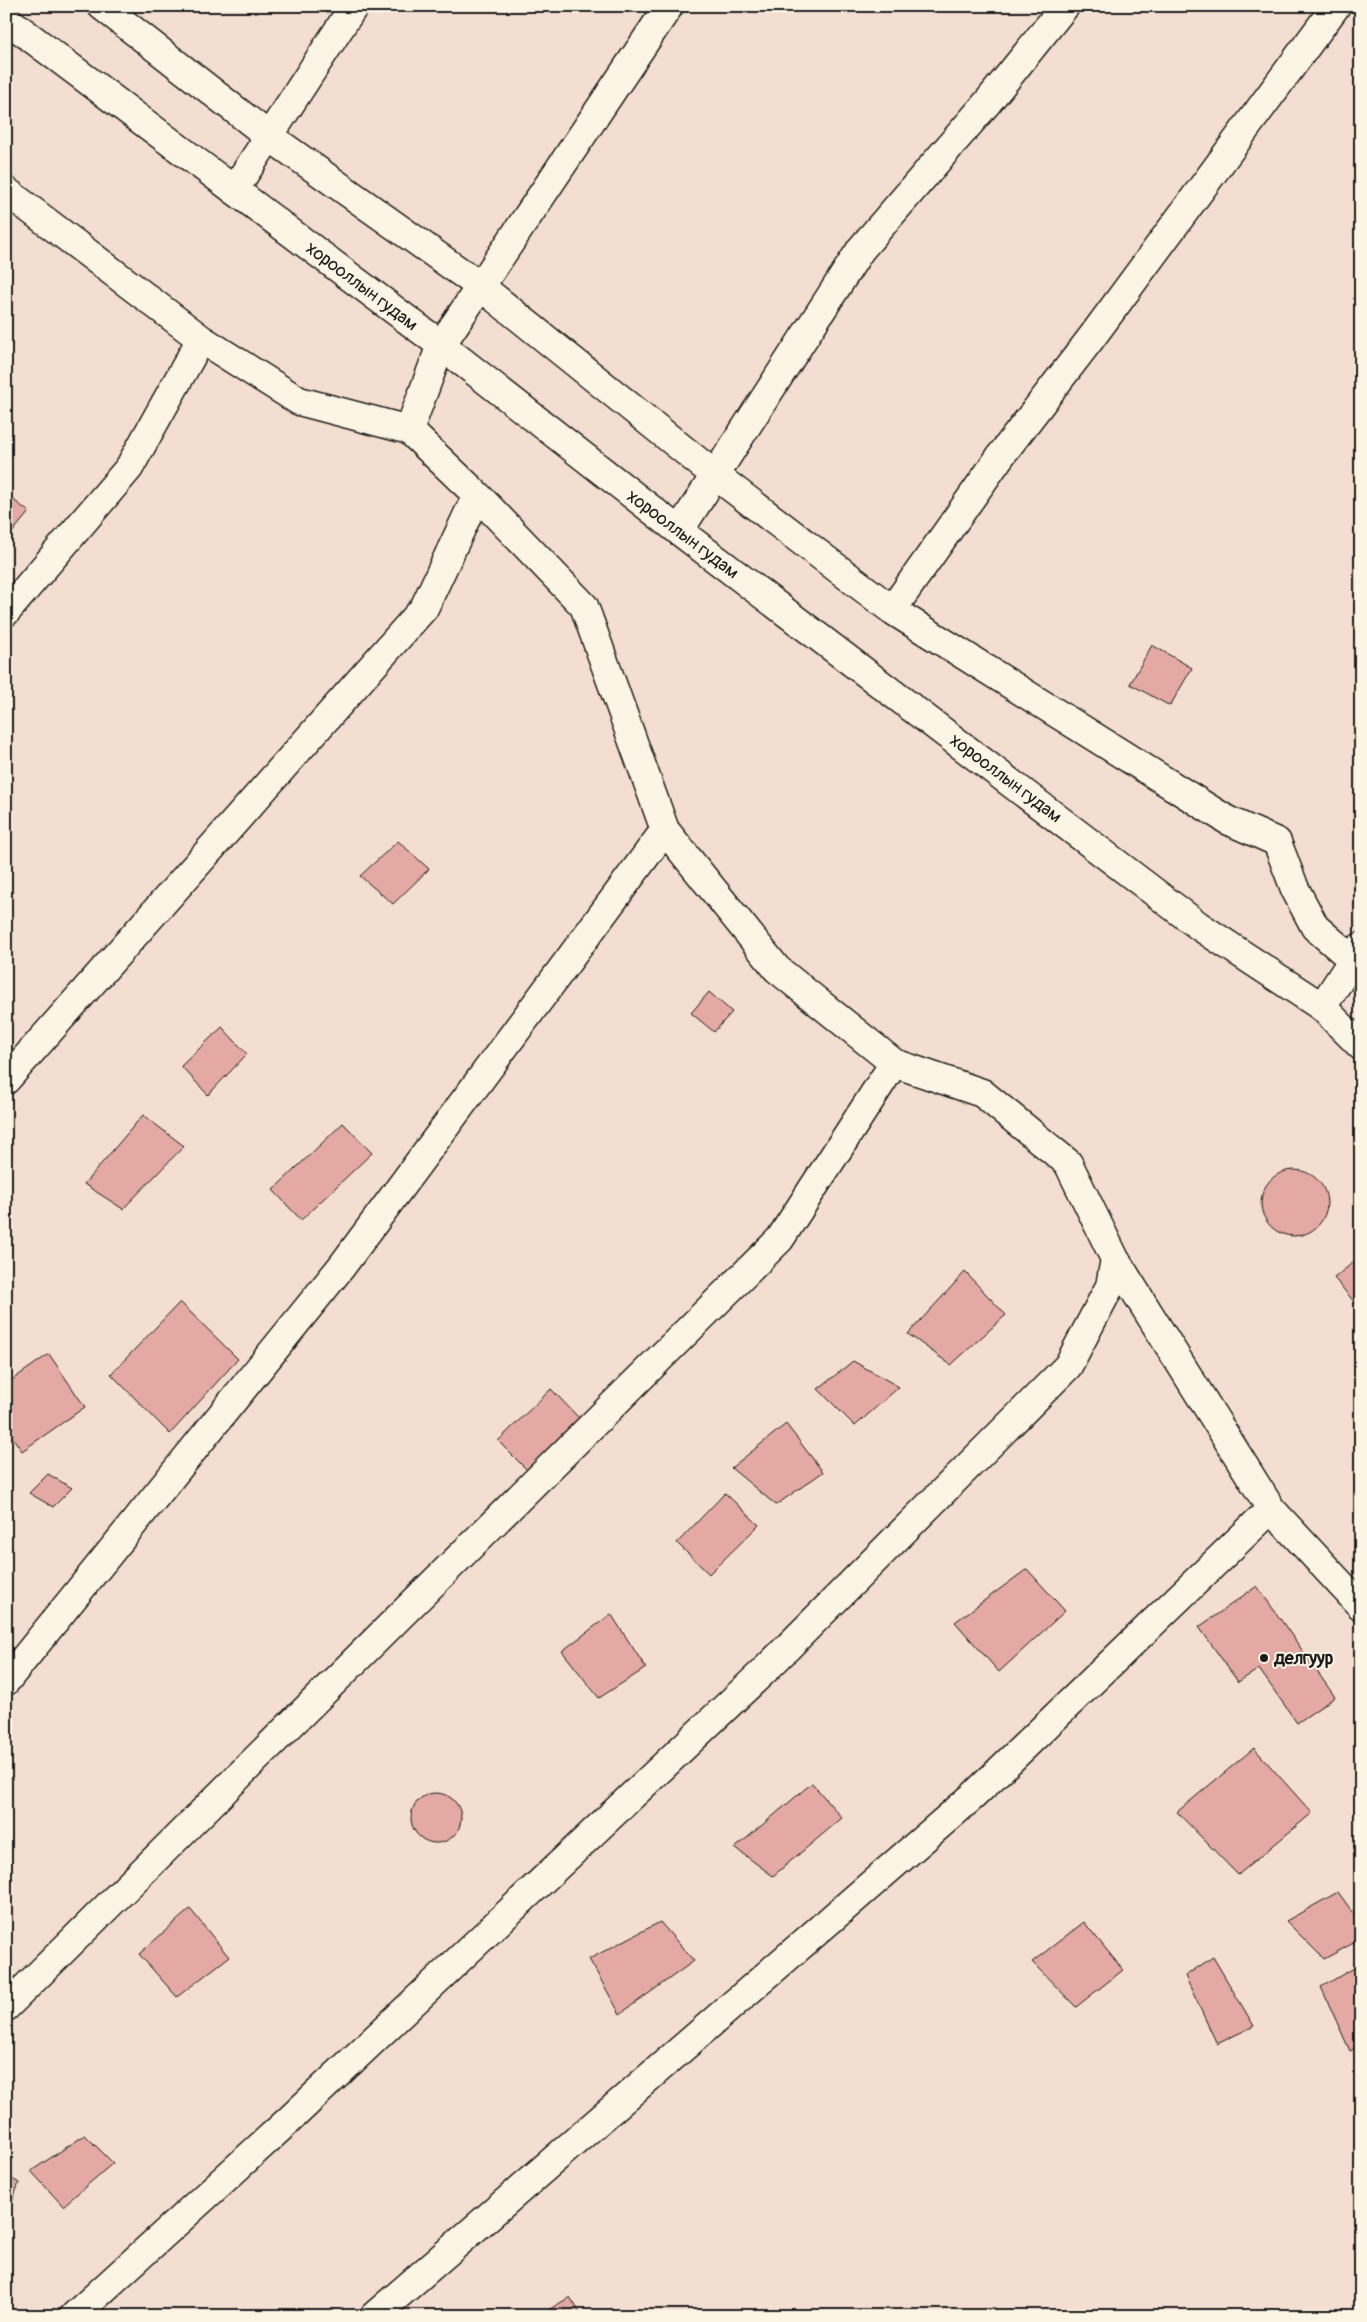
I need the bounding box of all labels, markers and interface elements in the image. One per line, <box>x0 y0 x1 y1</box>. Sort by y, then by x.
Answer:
street label: хорооллын гудам <box>301 237 422 336</box>
street label: хорооллын гудам <box>622 485 743 584</box>
street label: хорооллын гудам <box>945 729 1066 828</box>
place label: делгуур <box>1273 1647 1334 1670</box>
marker: делгуур <box>1258 1652 1270 1664</box>

